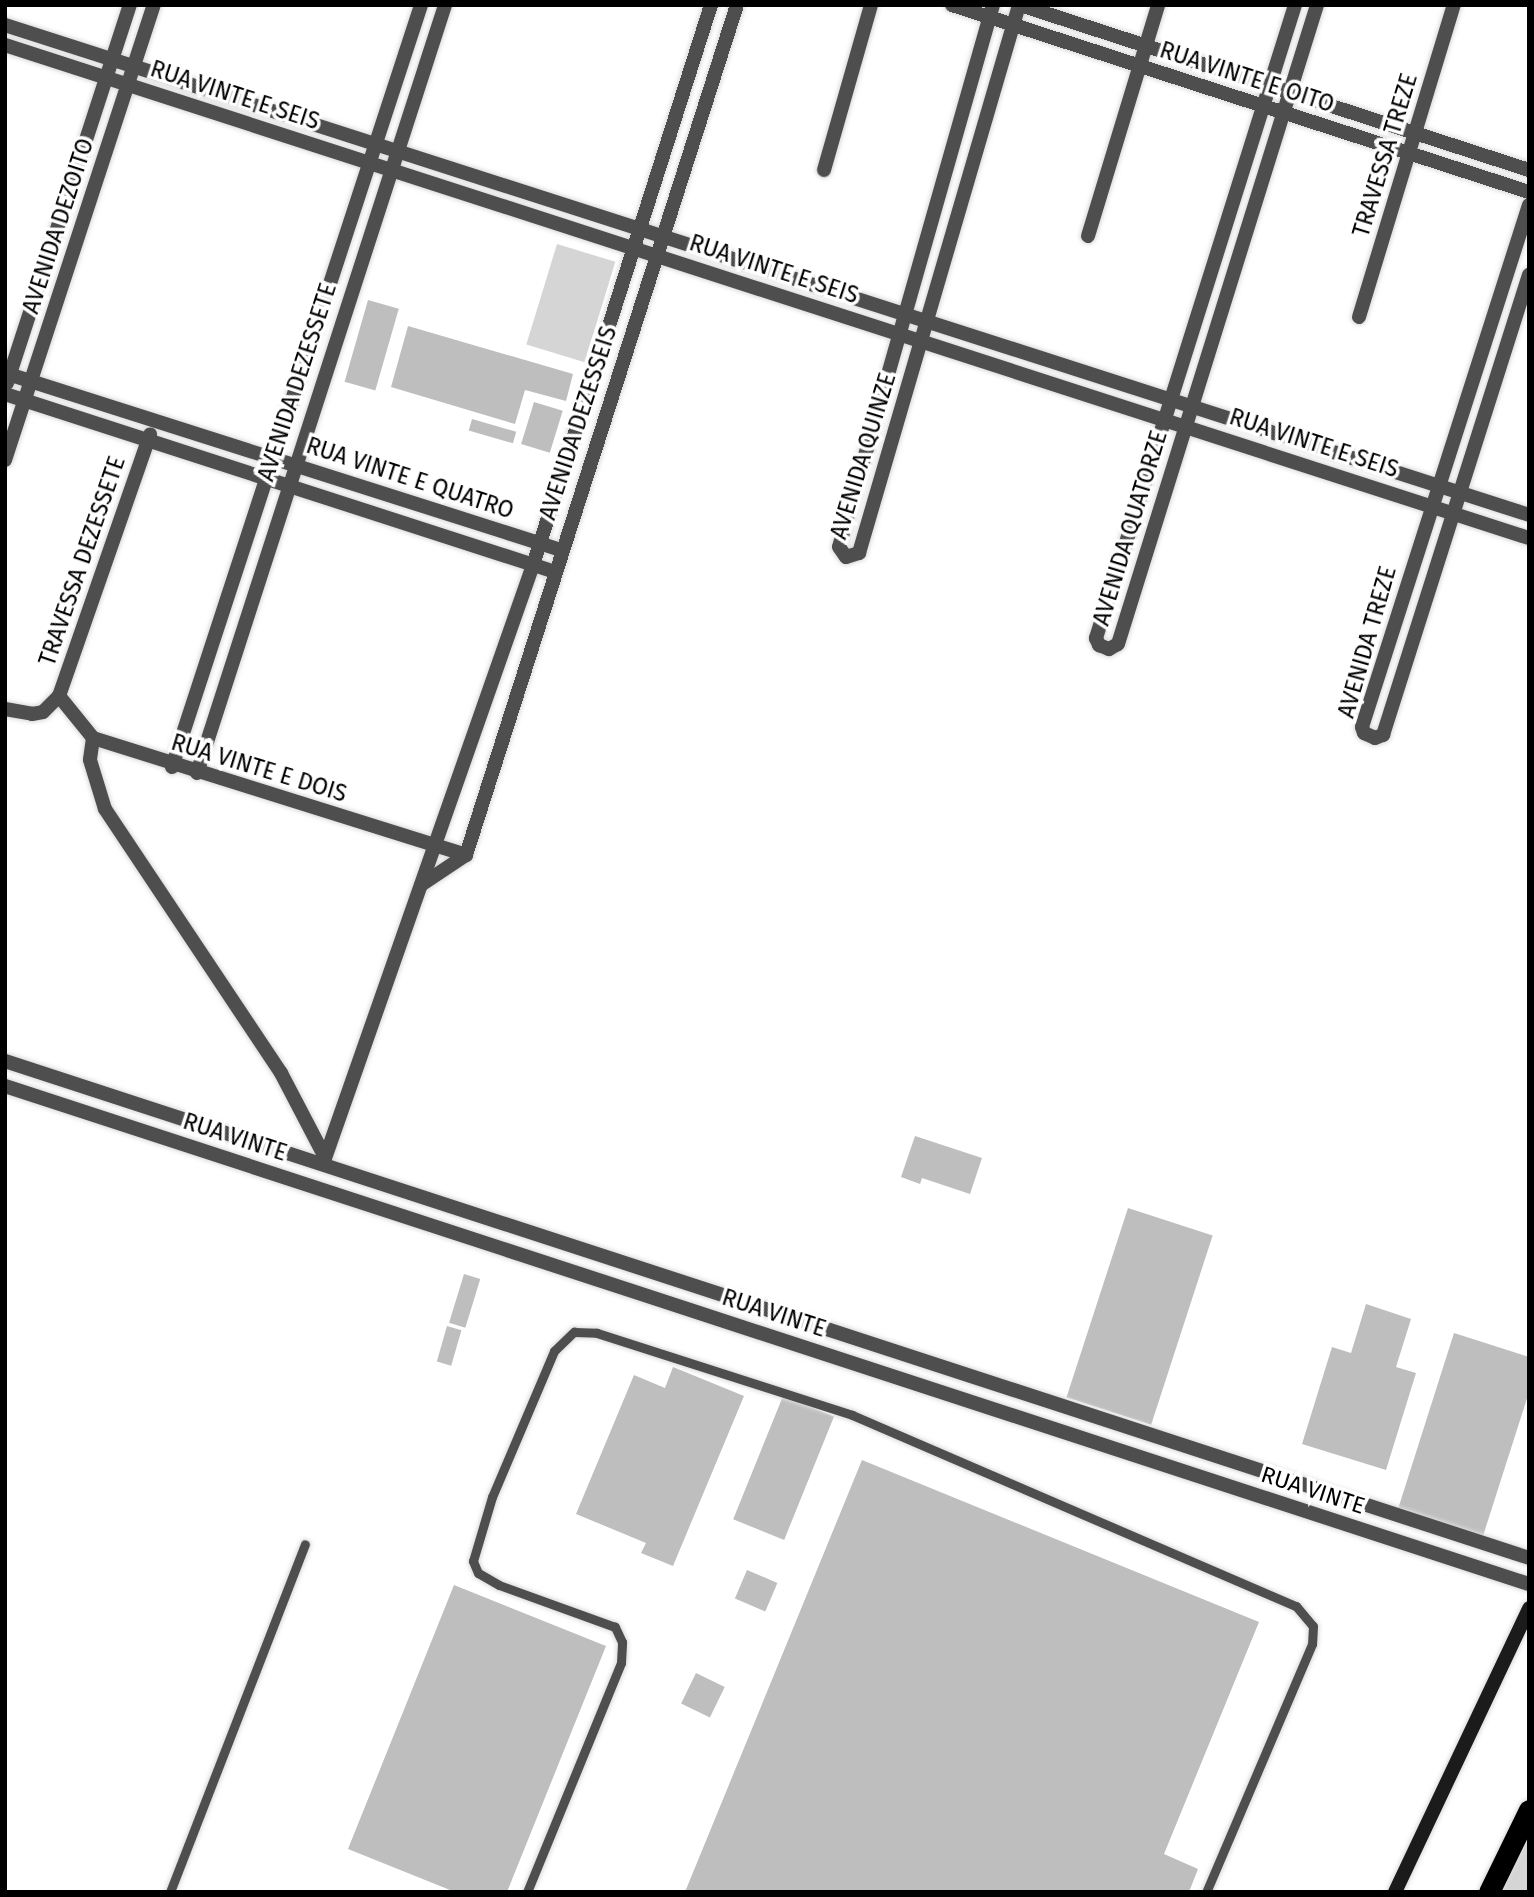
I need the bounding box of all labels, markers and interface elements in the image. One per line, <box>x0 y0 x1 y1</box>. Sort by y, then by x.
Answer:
street label: RUA VINTE E OITO <box>1156 36 1338 118</box>
street label: RUA VINTE E SEIS <box>147 55 323 135</box>
street label: TRAVESSA TREZE <box>1347 70 1423 240</box>
street label: AVENIDA DEZOITO <box>17 135 99 317</box>
street label: RUA VINTE E SEIS <box>686 229 862 309</box>
street label: AVENIDA DEZESSETE <box>252 280 342 484</box>
street label: AVENIDA DEZESSEIS <box>534 323 622 523</box>
street label: AVENIDA QUINZE <box>825 370 901 542</box>
street label: RUA VINTE E SEIS <box>1226 403 1402 483</box>
street label: AVENIDA QUATORZE <box>1087 427 1173 629</box>
street label: RUA VINTE E QUATRO <box>303 431 517 525</box>
street label: TRAVESSA DEZESSETE <box>33 453 131 669</box>
street label: AVENIDA TREZE <box>1332 563 1402 721</box>
street label: RUA VINTE E DOIS <box>168 728 350 808</box>
street label: RUA VINTE <box>180 1107 290 1167</box>
street label: RUA VINTE <box>719 1283 829 1343</box>
street label: RUA VINTE <box>1258 1460 1368 1520</box>

